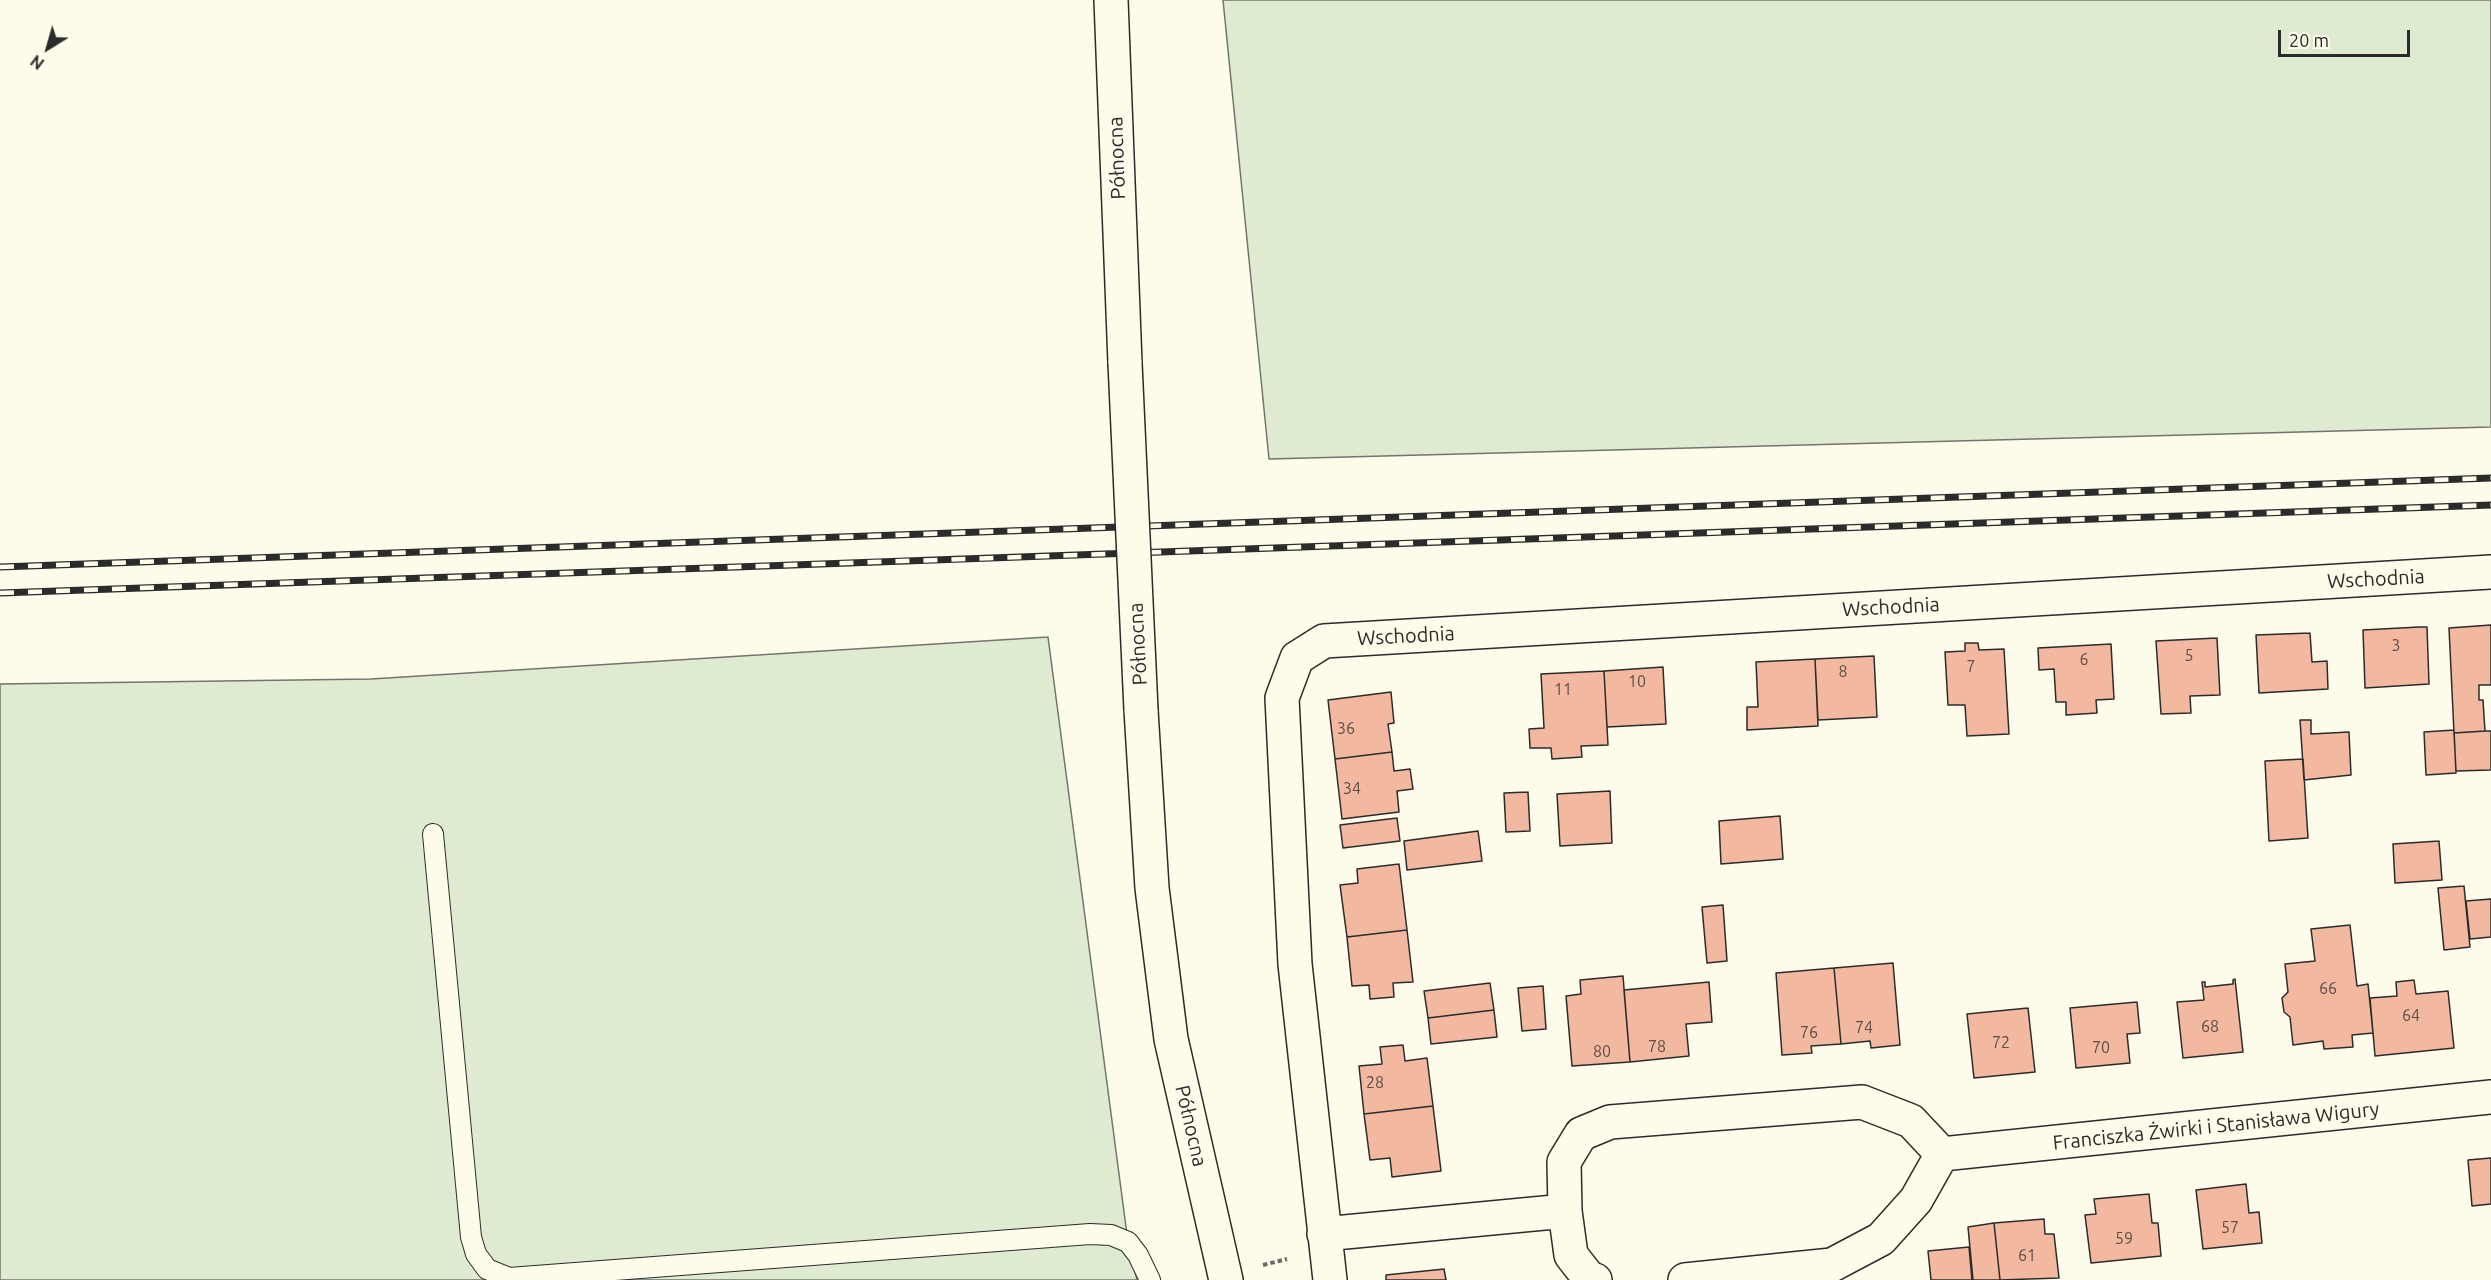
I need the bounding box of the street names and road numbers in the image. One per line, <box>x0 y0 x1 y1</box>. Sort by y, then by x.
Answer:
street label: Północna <box>1104 116 1130 200</box>
street label: Wschodnia <box>2327 564 2425 594</box>
street label: Wschodnia <box>1842 592 1940 622</box>
street label: Północna <box>1124 602 1152 686</box>
street label: Wschodnia <box>1357 621 1455 651</box>
street label: Północna <box>1170 1083 1212 1169</box>
street label: Franciszka Żwirki i Stanisława Wigury <box>2051 1097 2381 1155</box>

